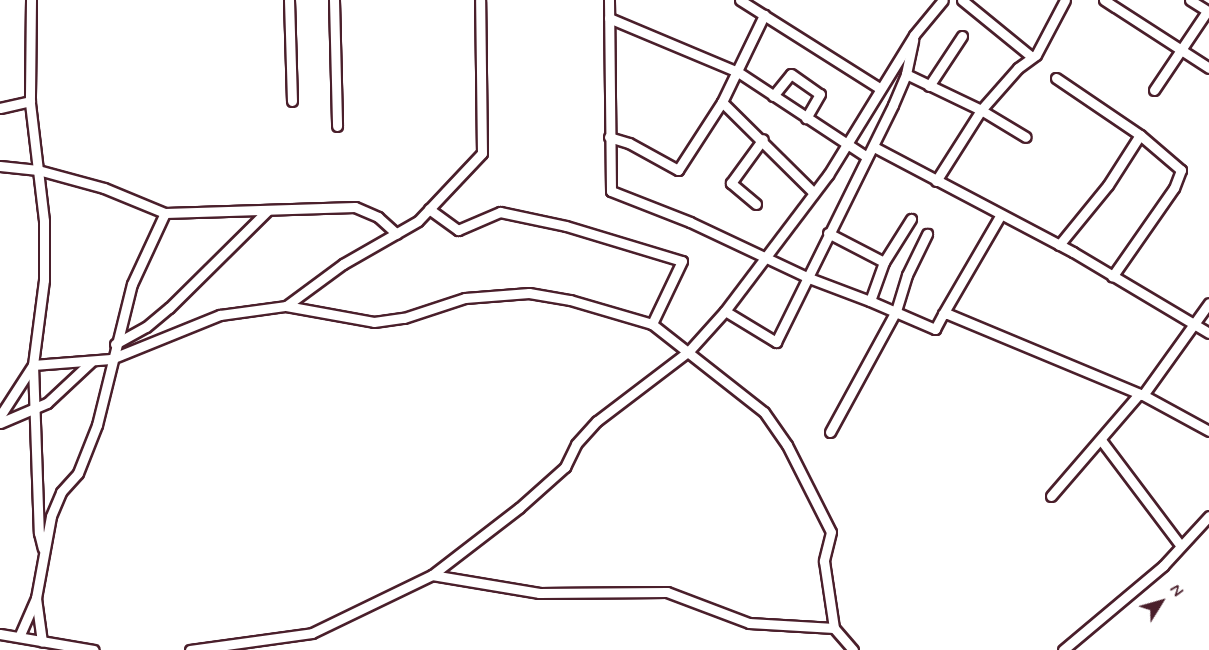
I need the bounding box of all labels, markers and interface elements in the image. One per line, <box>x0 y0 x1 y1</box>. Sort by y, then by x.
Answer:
north arrow <box>1131 572 1191 632</box>
text: N <box>1164 580 1187 601</box>

